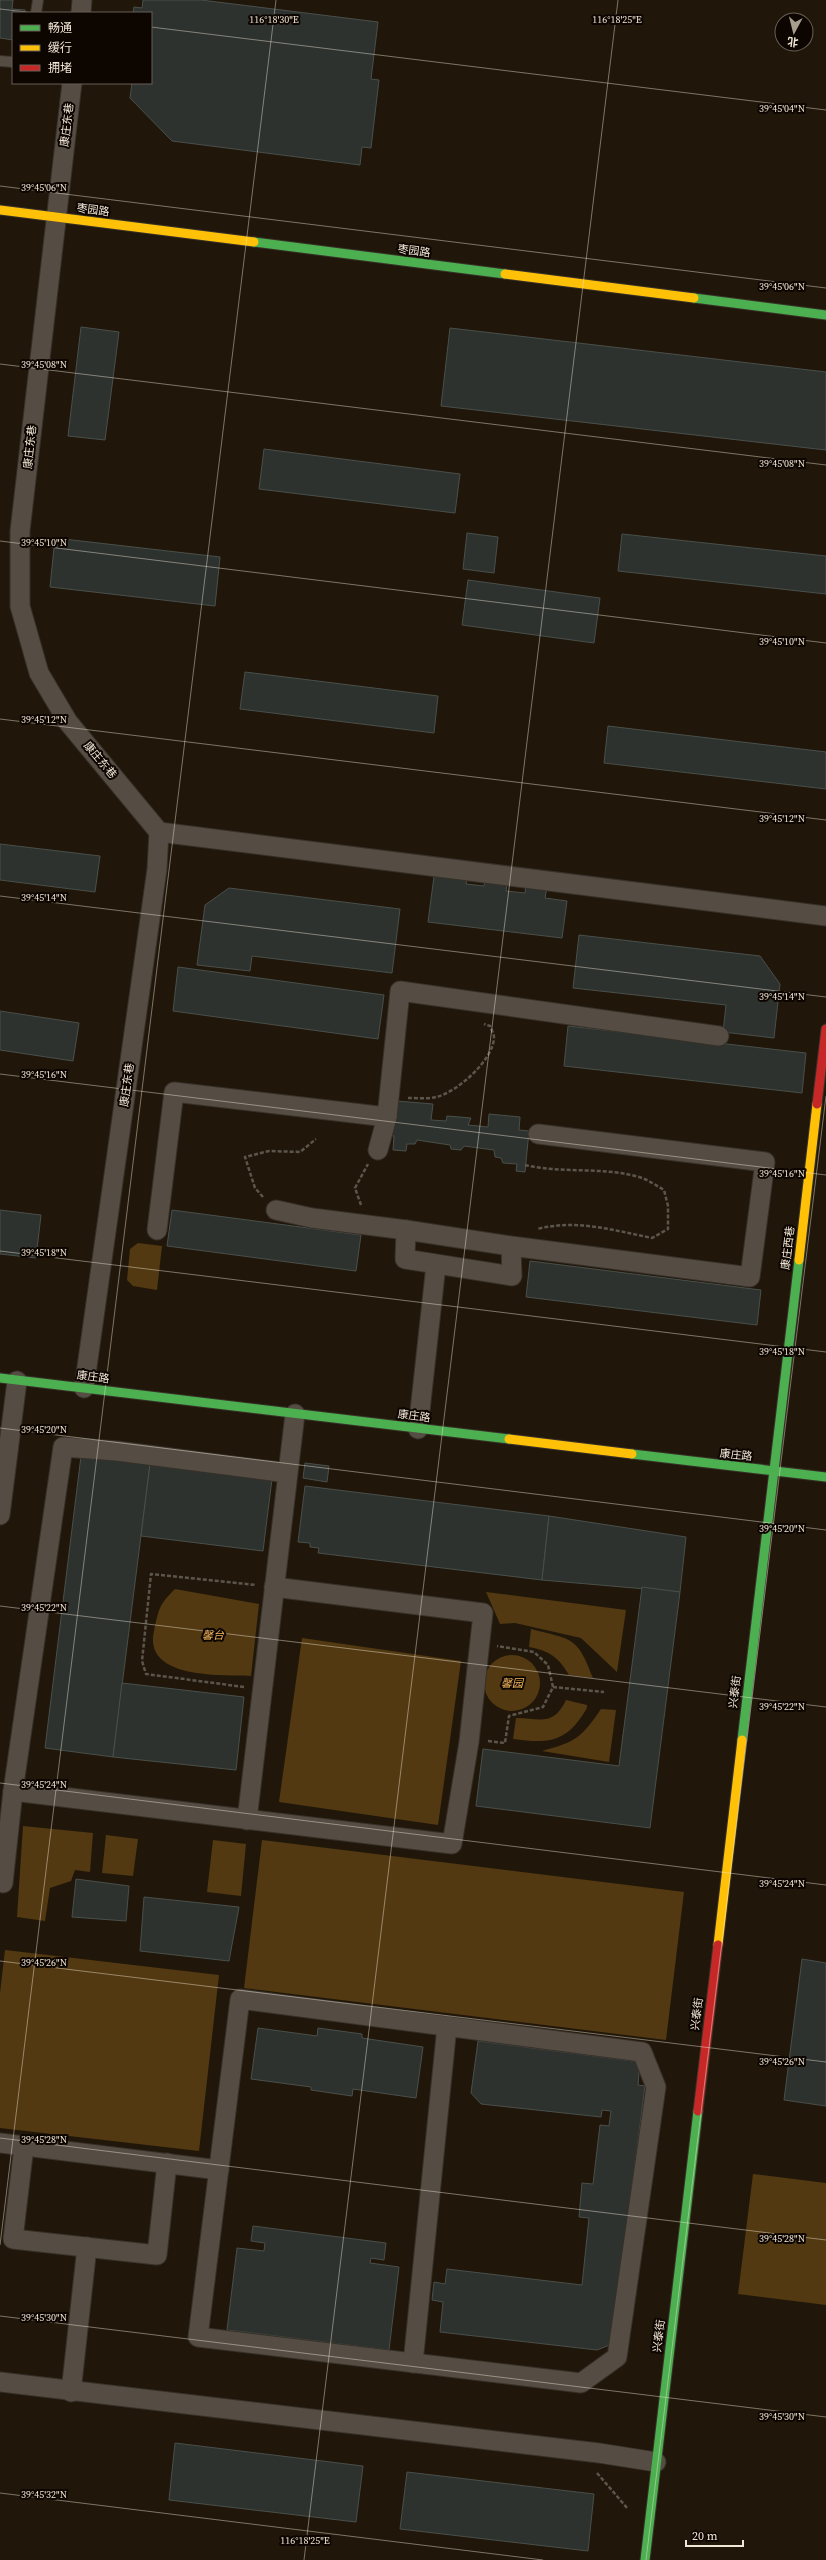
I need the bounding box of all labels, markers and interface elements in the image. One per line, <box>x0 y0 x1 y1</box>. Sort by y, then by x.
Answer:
legend <box>12 12 152 84</box>
north arrow <box>774 12 814 52</box>
text: 116°18'30"E <box>249 13 299 26</box>
text: 116°18'25"E <box>592 13 642 26</box>
text: 畅通 <box>48 20 72 36</box>
text: 北 <box>786 33 799 50</box>
text: 缓行 <box>48 40 72 56</box>
text: 拥堵 <box>48 60 72 76</box>
street label: 康庄东巷 <box>57 102 77 148</box>
text: 39°45'04"N <box>759 102 805 115</box>
text: 39°45'06"N <box>21 181 67 194</box>
street label: 枣园路 <box>76 201 110 219</box>
street label: 枣园路 <box>397 242 431 260</box>
text: 39°45'06"N <box>759 280 805 293</box>
text: 39°45'08"N <box>21 358 67 371</box>
street label: 康庄东巷 <box>20 424 40 470</box>
text: 39°45'08"N <box>759 457 805 470</box>
text: 39°45'10"N <box>21 536 67 549</box>
text: 39°45'10"N <box>759 635 805 648</box>
text: 39°45'12"N <box>21 713 67 726</box>
street label: 康庄东巷 <box>80 738 120 782</box>
text: 39°45'12"N <box>759 812 805 825</box>
text: 39°45'14"N <box>21 891 67 904</box>
text: 39°45'14"N <box>759 990 805 1003</box>
street label: 康庄东巷 <box>117 1062 137 1108</box>
text: 39°45'16"N <box>21 1068 67 1081</box>
text: 39°45'16"N <box>759 1167 805 1180</box>
street label: 康庄西巷 <box>778 1225 798 1271</box>
text: 39°45'18"N <box>21 1246 67 1259</box>
text: 39°45'18"N <box>759 1345 805 1358</box>
street label: 康庄路 <box>76 1368 110 1386</box>
street label: 康庄路 <box>397 1407 431 1425</box>
text: 39°45'20"N <box>21 1423 67 1436</box>
street label: 康庄路 <box>719 1446 753 1464</box>
text: 39°45'20"N <box>759 1522 805 1535</box>
text: 39°45'22"N <box>21 1601 67 1614</box>
park label: 馨台 <box>202 1628 225 1643</box>
street label: 兴泰街 <box>726 1675 744 1709</box>
park label: 馨园 <box>501 1676 525 1691</box>
text: 39°45'22"N <box>759 1700 805 1713</box>
text: 39°45'24"N <box>21 1778 67 1791</box>
text: 39°45'24"N <box>759 1877 805 1890</box>
text: 39°45'26"N <box>21 1956 67 1969</box>
street label: 兴泰街 <box>688 1997 706 2031</box>
text: 39°45'26"N <box>759 2055 805 2068</box>
text: 39°45'28"N <box>21 2133 67 2146</box>
text: 39°45'28"N <box>759 2232 805 2245</box>
text: 39°45'30"N <box>21 2311 67 2324</box>
street label: 兴泰街 <box>650 2319 668 2353</box>
text: 39°45'30"N <box>759 2410 805 2423</box>
text: 39°45'32"N <box>21 2488 67 2501</box>
scale bar <box>686 2522 743 2548</box>
text: 20 m <box>692 2528 718 2544</box>
text: 116°18'25"E <box>280 2534 330 2547</box>

